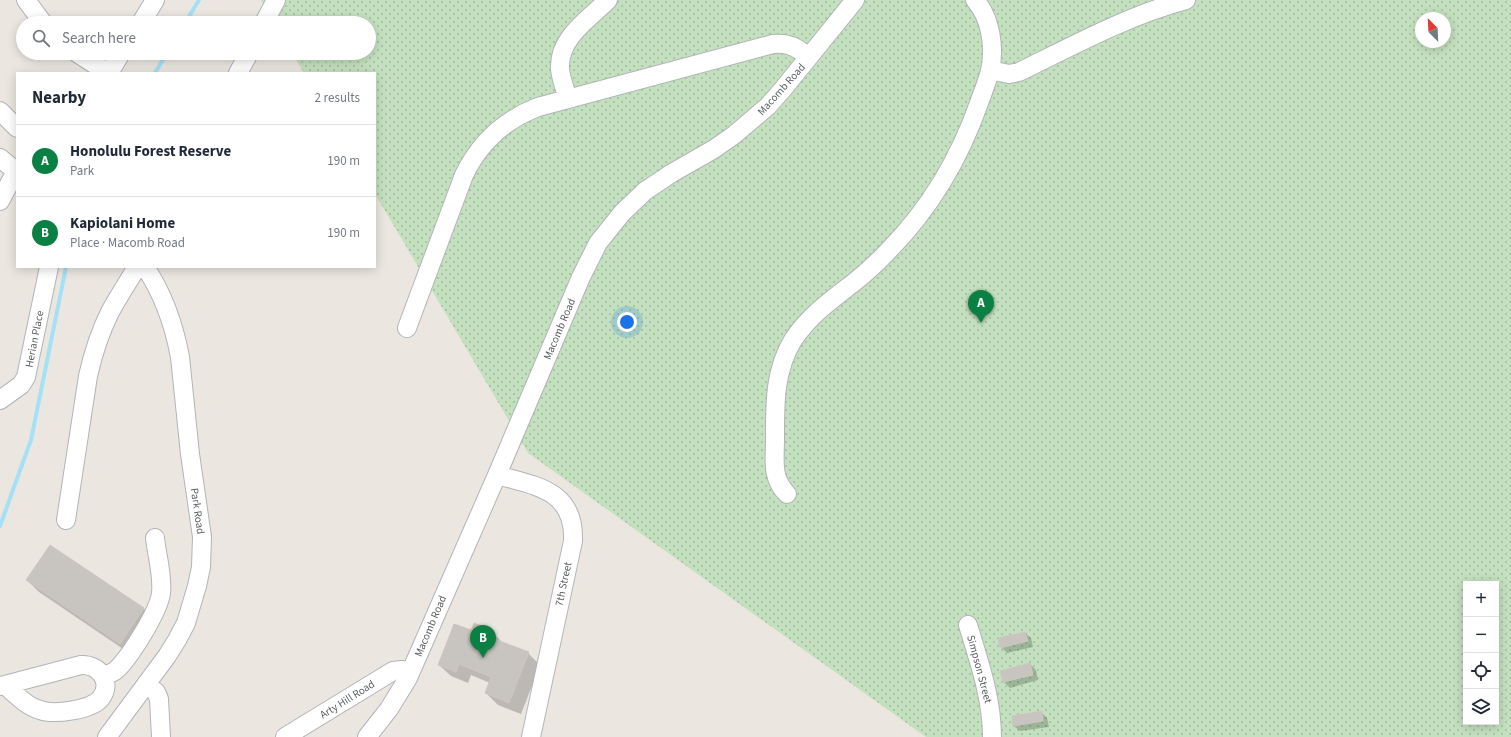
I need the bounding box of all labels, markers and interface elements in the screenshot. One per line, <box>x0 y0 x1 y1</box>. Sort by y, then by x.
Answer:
north arrow <box>1415 12 1451 48</box>
search box <box>16 16 376 60</box>
icon: search <box>30 27 52 49</box>
text: Search here <box>62 28 136 49</box>
street label: Macomb Road <box>754 60 809 119</box>
text: Nearby <box>32 86 86 110</box>
text: 2 results <box>315 89 360 107</box>
text: Honolulu Forest Reserve <box>70 141 231 162</box>
text: A <box>41 152 49 170</box>
text: 190 m <box>327 152 360 170</box>
text: Park <box>70 162 94 180</box>
text: Kapiolani Home <box>70 213 175 234</box>
text: B <box>41 224 49 242</box>
text: 190 m <box>327 224 360 242</box>
text: Place · Macomb Road <box>70 234 185 252</box>
pin: A <box>968 290 994 323</box>
street label: Macomb Road <box>540 296 579 362</box>
street label: Herian Place <box>22 309 47 369</box>
your location <box>617 312 637 332</box>
street label: Park Road <box>187 487 208 535</box>
street label: 7th Street <box>551 560 576 608</box>
map controls <box>1463 581 1499 725</box>
button: + <box>1463 581 1499 617</box>
street label: Macomb Road <box>411 593 450 659</box>
button: − <box>1463 617 1499 653</box>
pin: B <box>470 625 496 658</box>
street label: Simpson Street <box>963 633 996 705</box>
button: locate <box>1463 653 1499 689</box>
street label: Arty Hill Road <box>317 677 378 722</box>
button: layers <box>1463 689 1499 725</box>

